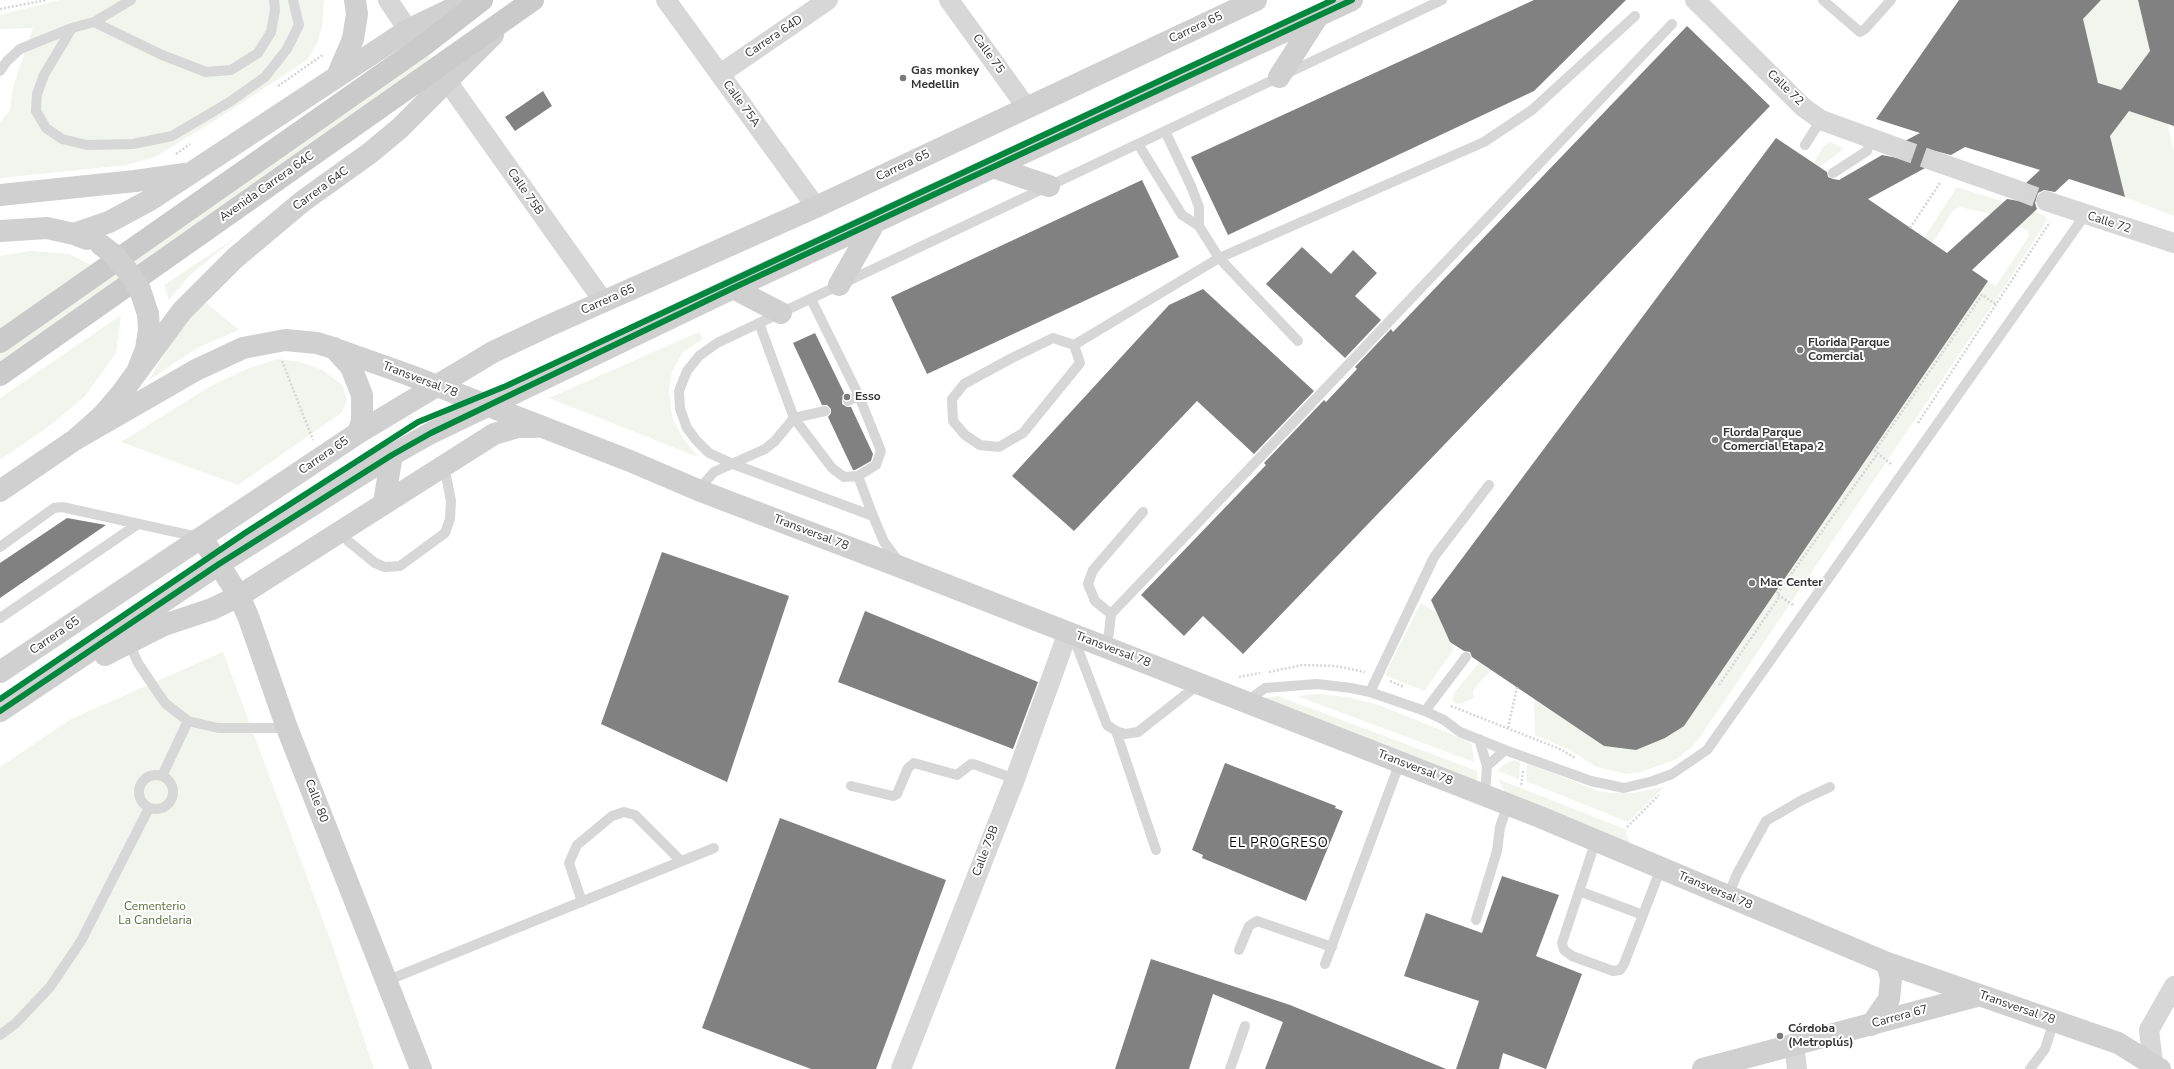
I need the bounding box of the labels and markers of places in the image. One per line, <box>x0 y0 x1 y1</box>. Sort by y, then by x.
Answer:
place label: Gas monkey Medellin <box>911 64 979 92</box>
marker: Gas monkey Medellin <box>898 73 908 83</box>
place label: Florida Parque Comercial <box>1808 336 1890 364</box>
marker: Florida Parque Comercial <box>1795 345 1805 355</box>
place label: Esso <box>855 390 881 404</box>
marker: Esso <box>842 392 852 402</box>
place label: Florda Parque Comercial Etapa 2 <box>1723 426 1824 454</box>
marker: Florda Parque Comercial Etapa 2 <box>1710 435 1720 445</box>
place label: Mac Center <box>1760 576 1823 590</box>
marker: Mac Center <box>1747 578 1757 588</box>
place label: Córdoba (Metroplús) <box>1788 1022 1853 1050</box>
marker: Córdoba (Metroplús) <box>1775 1031 1785 1041</box>

